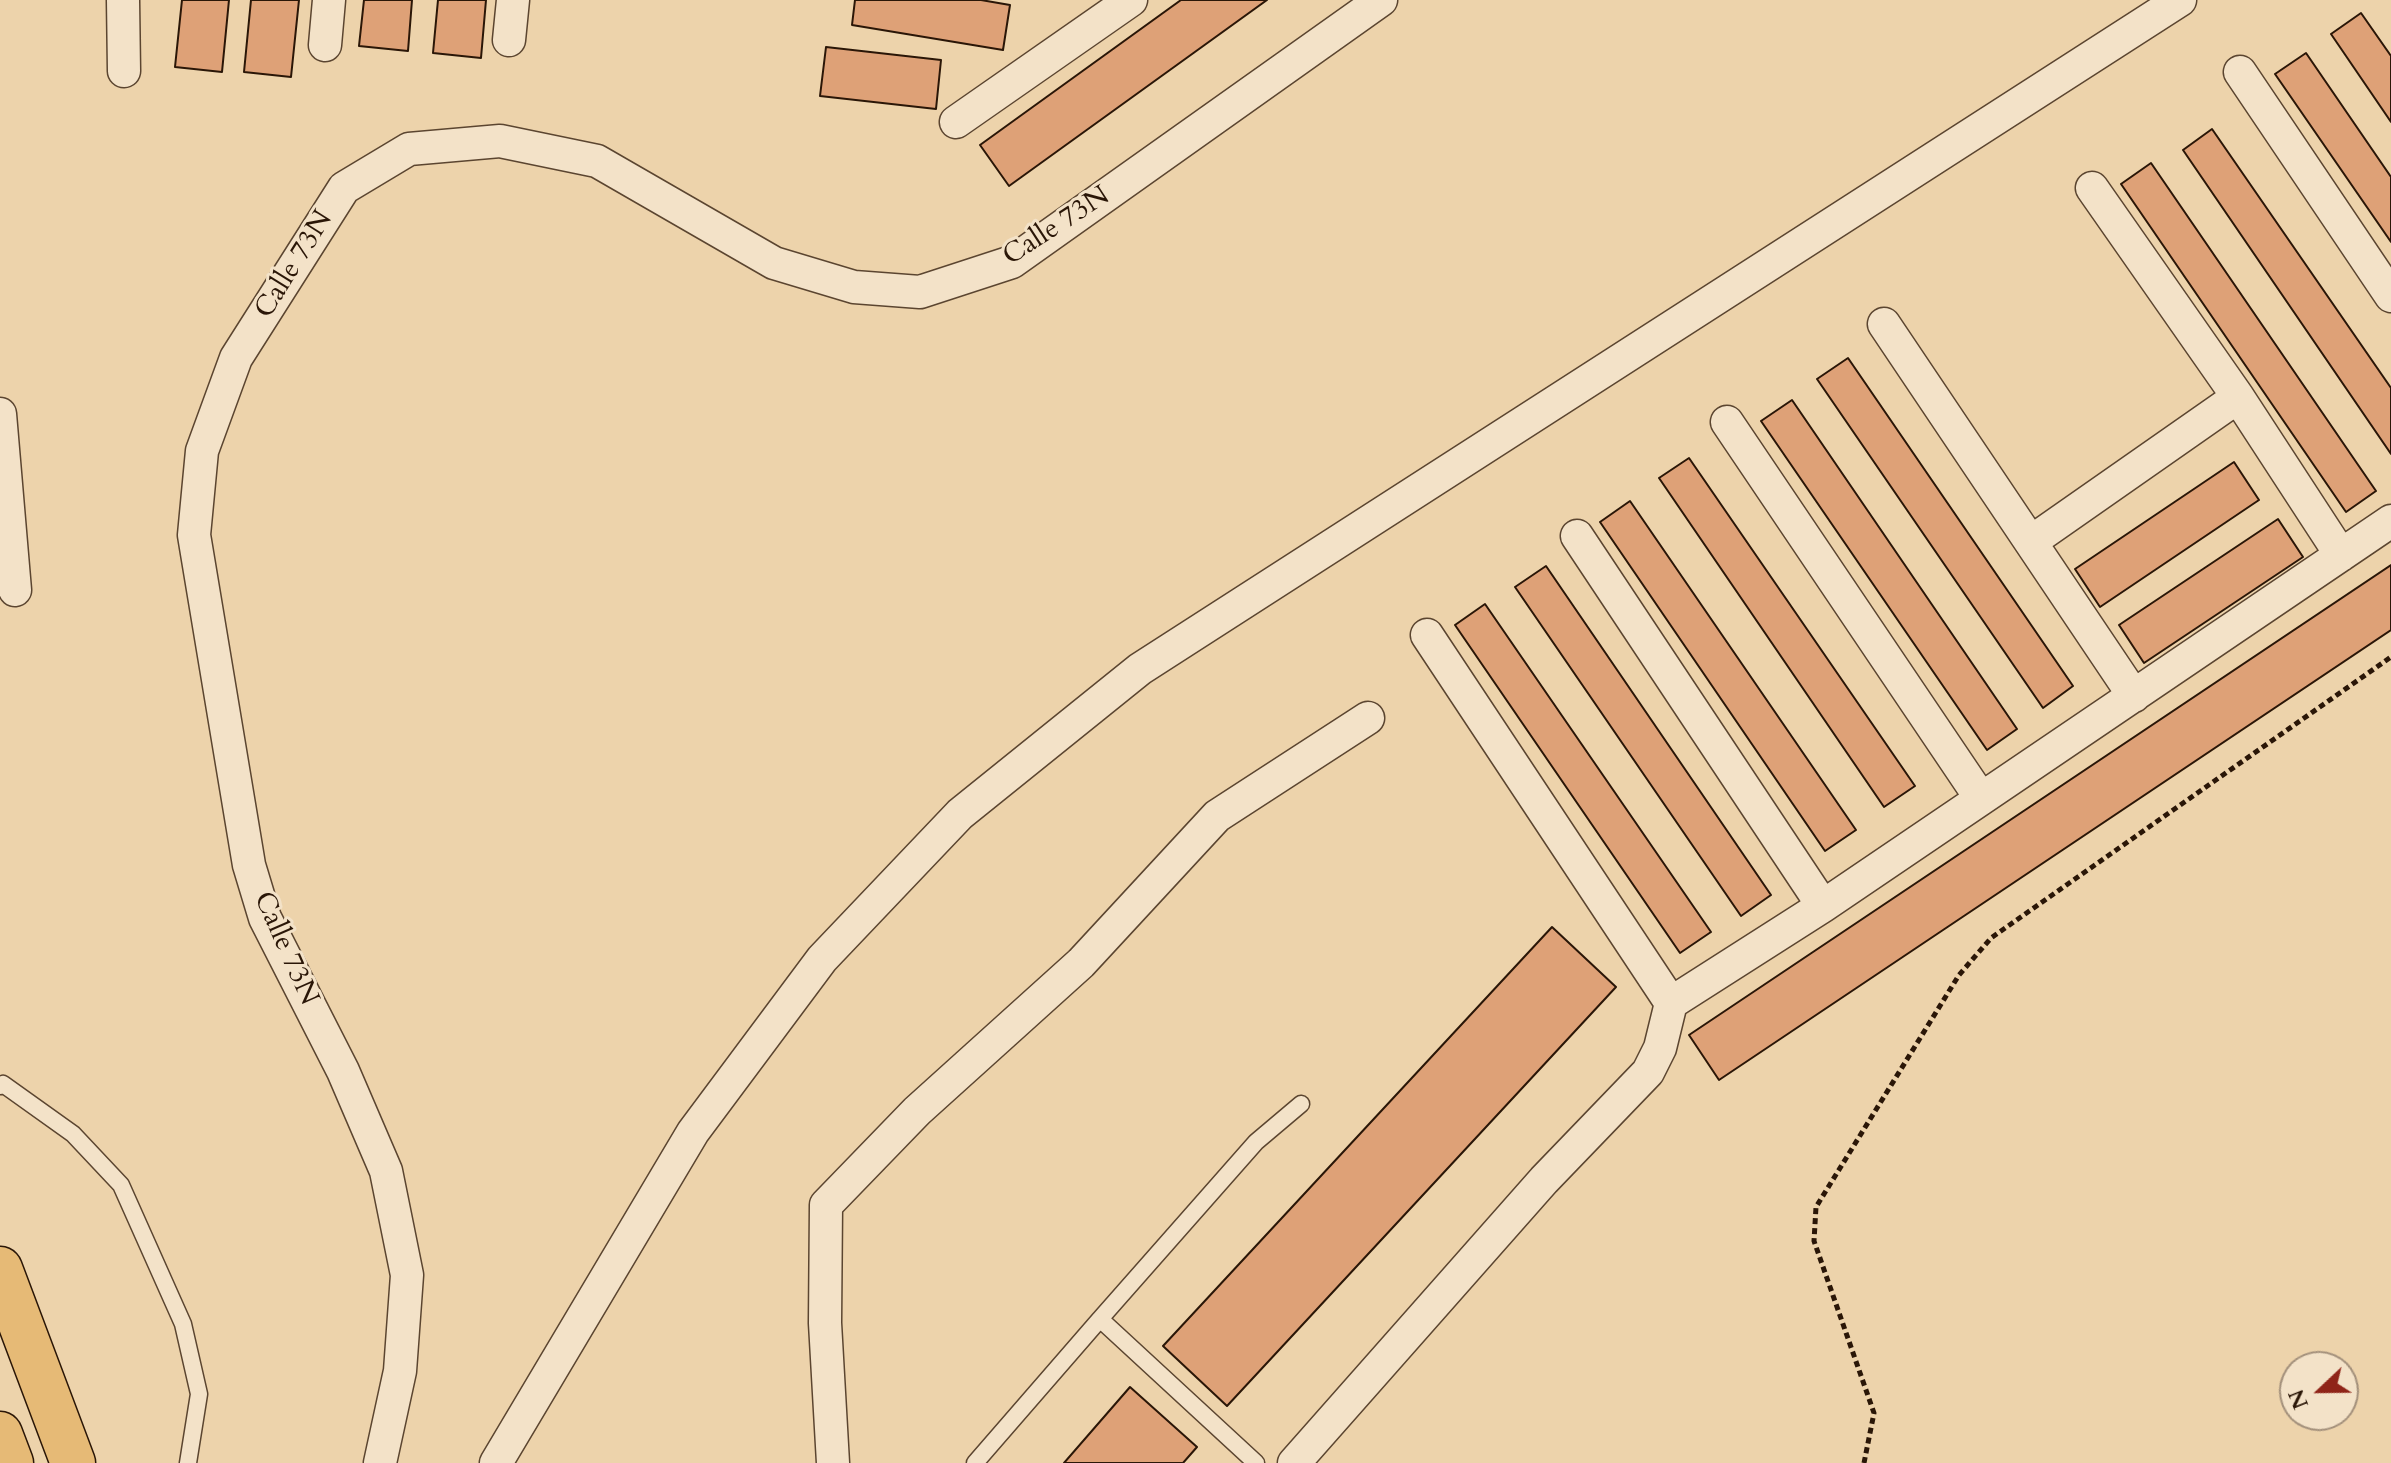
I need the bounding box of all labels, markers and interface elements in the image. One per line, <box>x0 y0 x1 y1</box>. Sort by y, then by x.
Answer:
street label: Calle 73N <box>997 180 1117 274</box>
street label: Calle 73N <box>249 205 341 325</box>
street label: Calle 73N <box>245 887 325 1011</box>
north arrow <box>2279 1351 2359 1431</box>
text: N <box>2281 1385 2316 1414</box>

